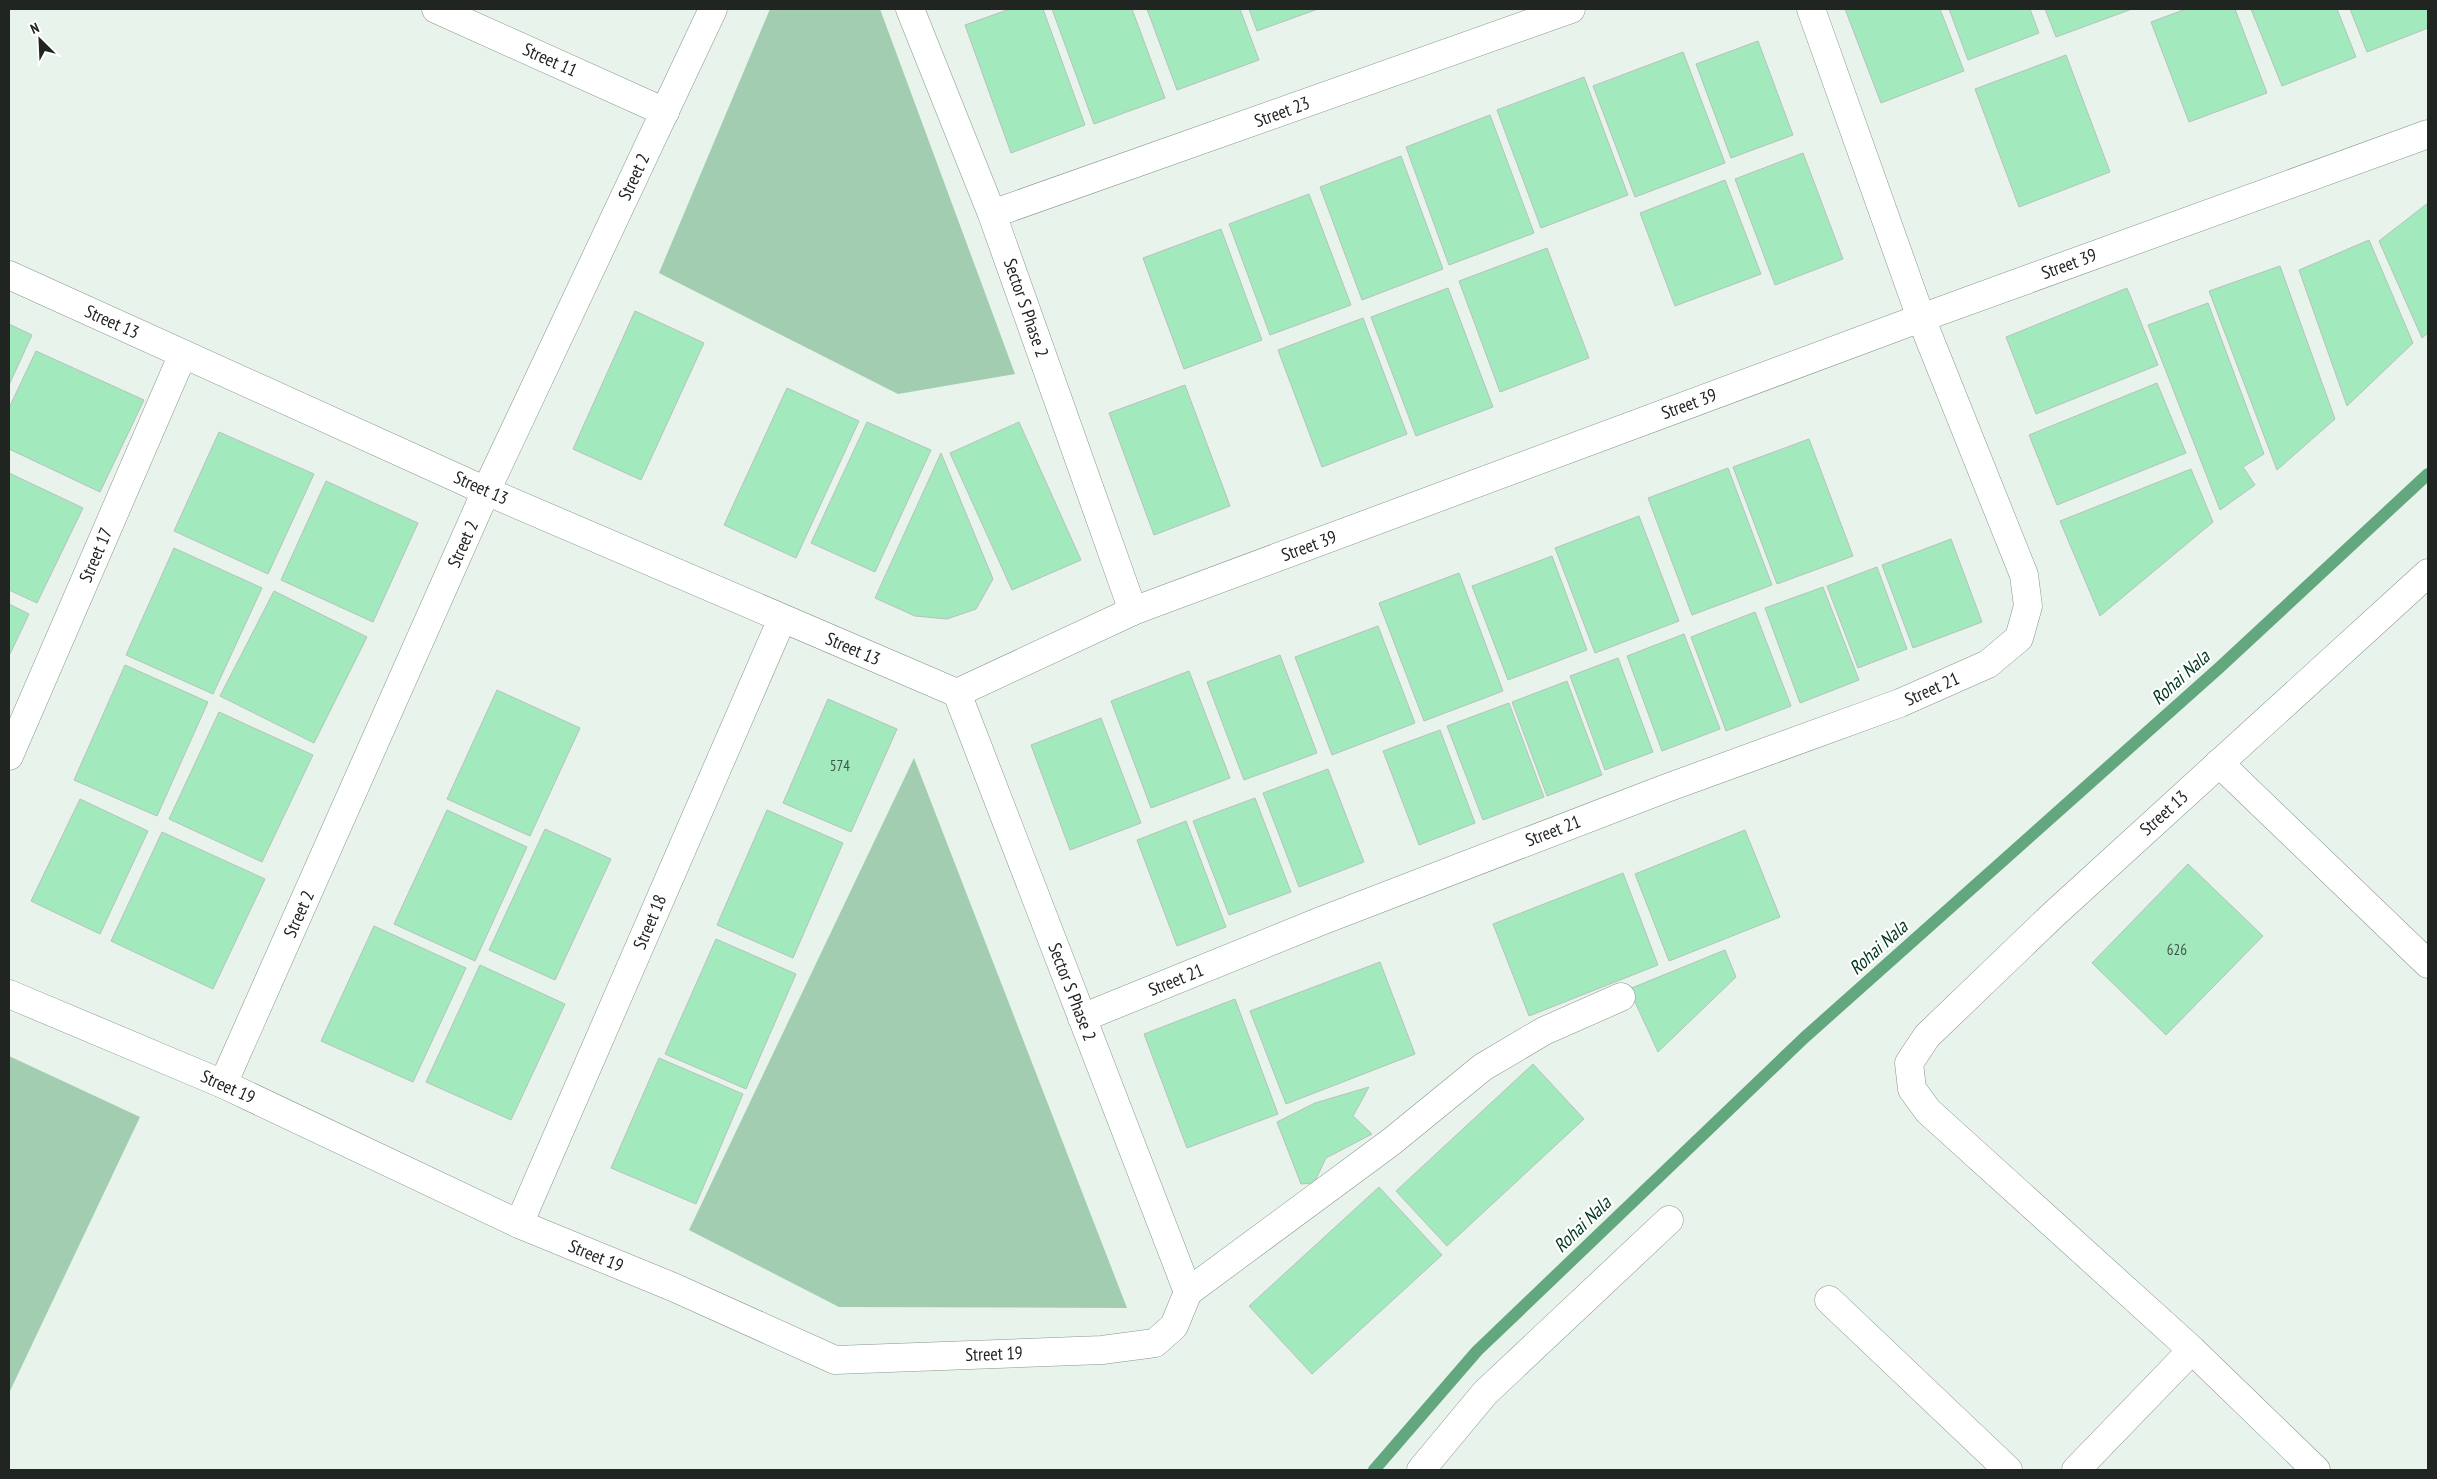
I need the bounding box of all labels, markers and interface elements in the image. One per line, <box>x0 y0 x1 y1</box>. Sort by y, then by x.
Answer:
north arrow <box>15 15 65 65</box>
text: N <box>28 18 42 38</box>
street label: Street 11 <box>519 37 581 82</box>
street label: Street 23 <box>1251 91 1313 132</box>
street label: Street 2 <box>613 150 654 204</box>
street label: Street 39 <box>2038 243 2100 284</box>
street label: Sector S Phase 2 <box>999 255 1054 360</box>
street label: Street 13 <box>81 299 143 344</box>
street label: Street 39 <box>1658 383 1720 424</box>
street label: Street 13 <box>450 465 512 510</box>
street label: Street 2 <box>442 517 483 571</box>
street label: Street 17 <box>74 524 117 586</box>
street label: Street 39 <box>1278 525 1340 566</box>
street label: Street 13 <box>822 627 884 670</box>
water label: Rohai Nala <box>2146 644 2215 710</box>
street label: Street 21 <box>1901 666 1963 711</box>
house number: 574 <box>830 756 850 775</box>
street label: Street 13 <box>2135 785 2193 840</box>
street label: Street 21 <box>1522 810 1584 852</box>
street label: Street 2 <box>278 887 319 941</box>
street label: Street 18 <box>628 891 671 953</box>
water label: Rohai Nala <box>1844 914 1913 980</box>
street label: Sector S Phase 2 <box>1043 940 1102 1044</box>
house number: 626 <box>2167 940 2187 959</box>
street label: Street 21 <box>1145 958 1207 1001</box>
street label: Street 19 <box>197 1064 259 1109</box>
water label: Rohai Nala <box>1548 1190 1617 1257</box>
street label: Street 19 <box>565 1234 627 1277</box>
street label: Street 19 <box>965 1341 1023 1366</box>

